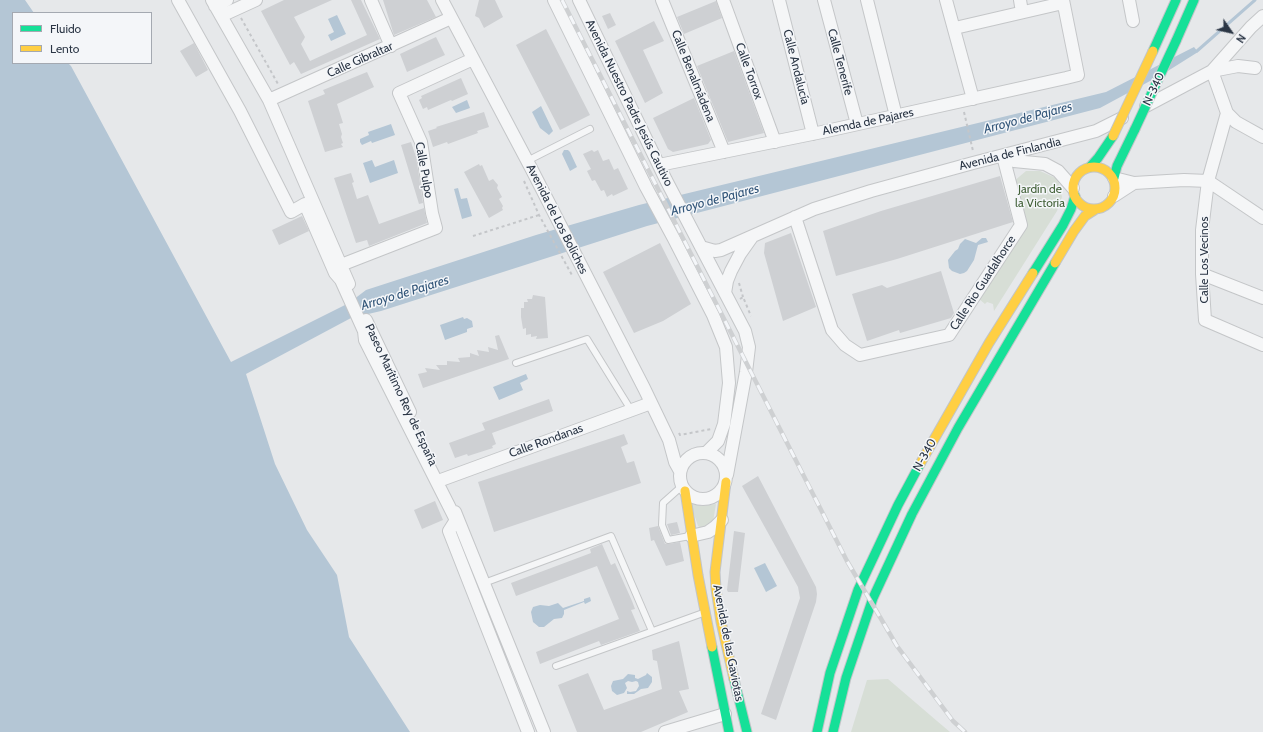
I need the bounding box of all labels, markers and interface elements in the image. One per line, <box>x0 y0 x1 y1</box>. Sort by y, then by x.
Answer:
legend <box>12 12 152 64</box>
north arrow <box>1211 12 1251 52</box>
street label: Avenida Nuestro Padre Jesús Cautivo <box>582 17 676 189</box>
text: Fluido <box>50 21 81 36</box>
street label: Calle Tenerife <box>824 27 856 97</box>
street label: Calle Benalmádena <box>668 28 718 124</box>
street label: Calle Andalucía <box>780 28 812 106</box>
text: N <box>1233 32 1249 46</box>
street label: Calle Gibraltar <box>325 39 395 81</box>
text: Lento <box>50 41 79 56</box>
street label: Calle Torrox <box>732 41 766 101</box>
street label: N-340 <box>1140 70 1168 108</box>
water label: Arroyo de Pajares <box>982 99 1074 137</box>
street label: Alemda de Pajares <box>821 105 915 139</box>
street label: Avenida de Finlandia <box>958 134 1062 174</box>
street label: Calle Pulpo <box>412 141 436 199</box>
street label: Avenida de Los Boliches <box>523 162 591 276</box>
water label: Arroyo de Pajares <box>669 181 761 219</box>
park label: Jardín de la Victoria <box>1015 182 1065 210</box>
street label: Calle Los Vecinos <box>1197 217 1211 303</box>
street label: Calle Rio Guadalhorce <box>947 233 1019 333</box>
water label: Arroyo de Pajares <box>359 272 451 314</box>
street label: Paseo Marítimo Rey de España <box>362 322 440 468</box>
street label: Calle Rondanas <box>507 421 585 461</box>
street label: N-340 <box>910 436 940 474</box>
street label: Avenida de las Gaviotas <box>710 584 746 702</box>

